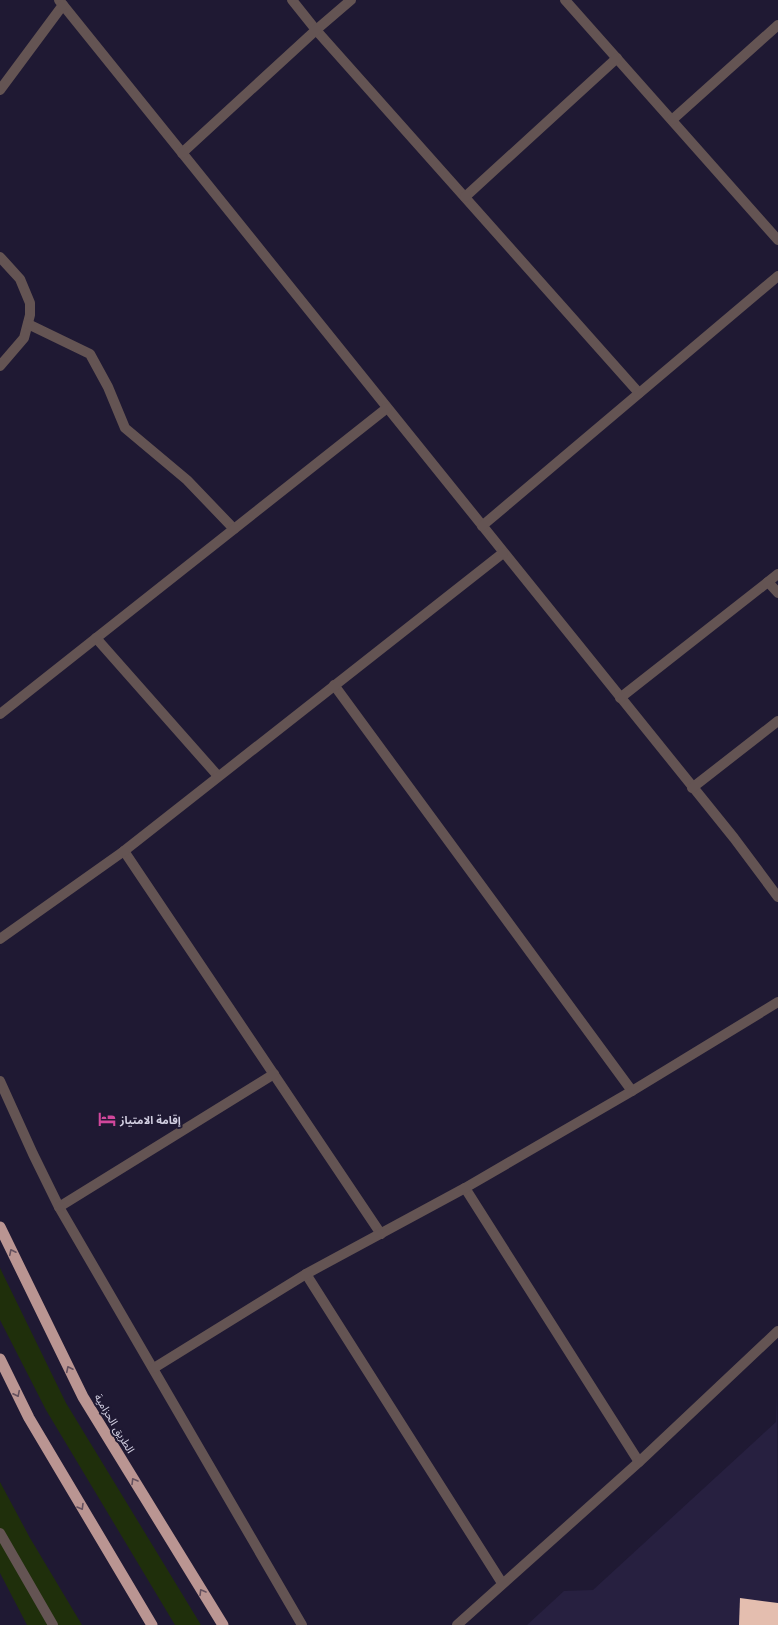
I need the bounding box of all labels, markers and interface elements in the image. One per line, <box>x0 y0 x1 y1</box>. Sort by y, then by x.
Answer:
hotel icon: إقامة الامتياز <box>97 1109 117 1129</box>
place label: إقامة الامتياز <box>119 1112 181 1127</box>
one-way arrow <box>9 1248 17 1256</box>
one-way arrow <box>66 1365 74 1373</box>
one-way arrow <box>12 1389 20 1397</box>
street label: الطريق الحزامية <box>91 1391 139 1456</box>
one-way arrow <box>132 1478 139 1485</box>
one-way arrow <box>77 1503 84 1510</box>
one-way arrow <box>200 1589 207 1596</box>

